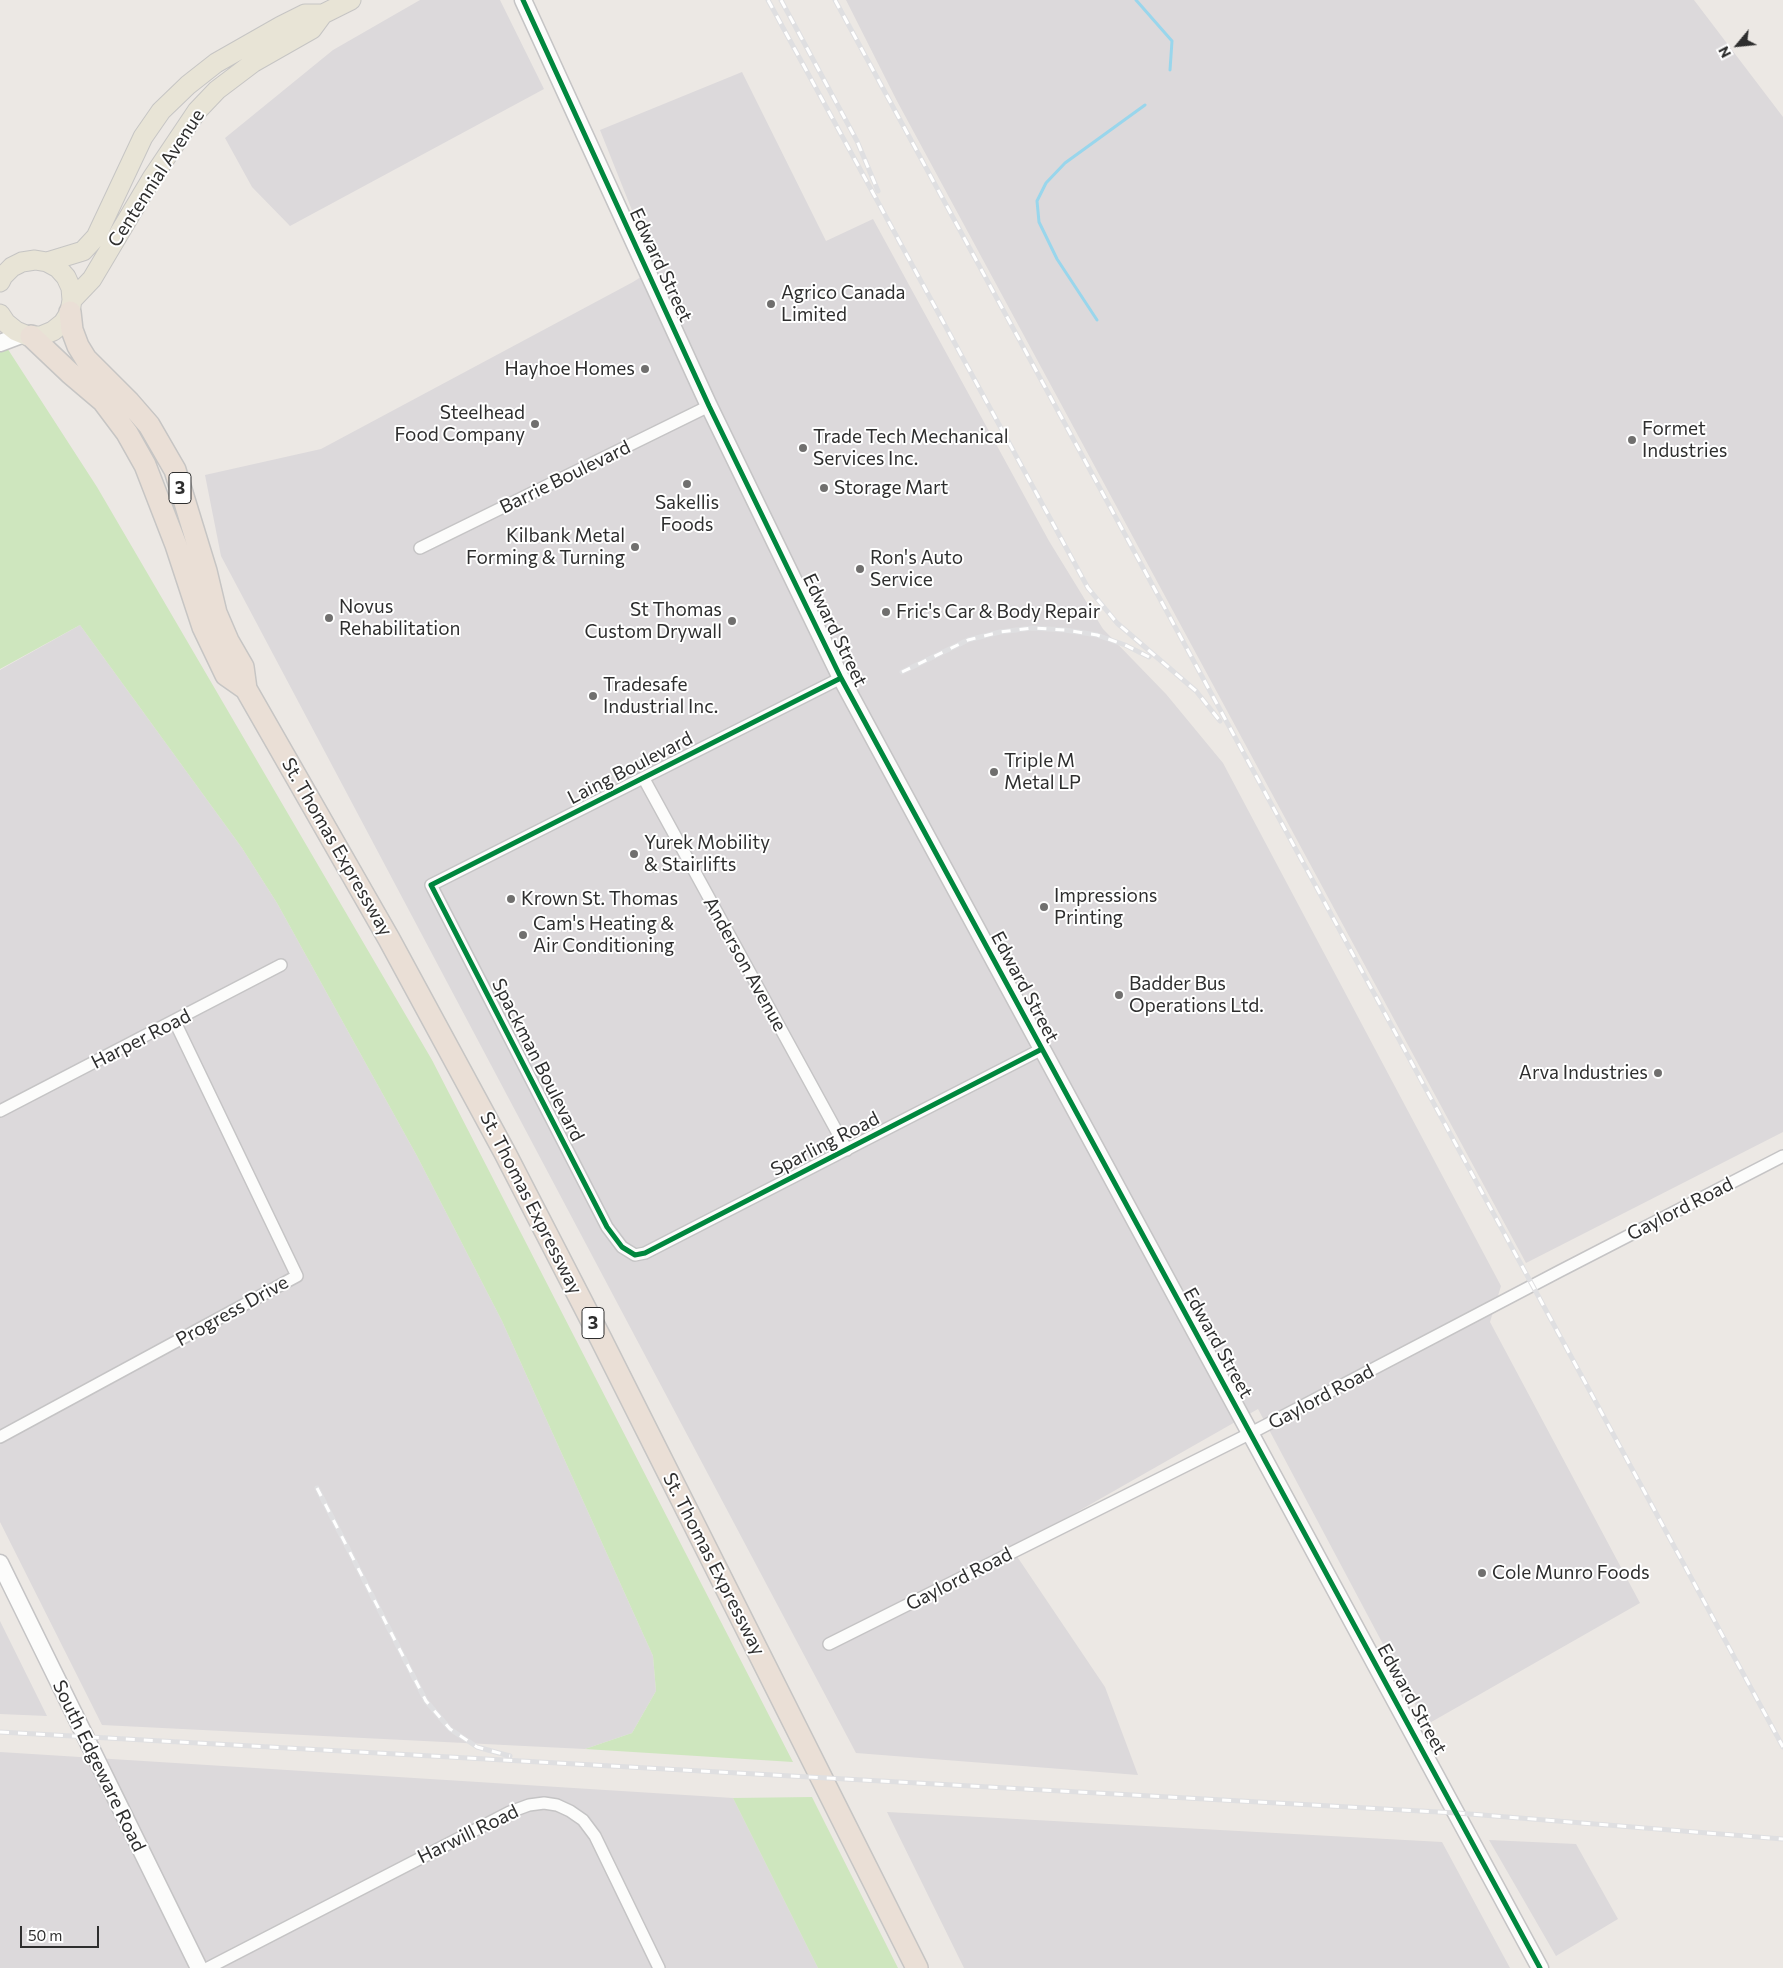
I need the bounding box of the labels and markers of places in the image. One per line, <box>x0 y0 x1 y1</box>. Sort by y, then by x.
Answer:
place label: Agrico Canada Limited <box>781 282 906 326</box>
marker: Agrico Canada Limited <box>765 298 777 310</box>
place label: Hayhoe Homes <box>504 358 635 380</box>
marker: Hayhoe Homes <box>639 363 651 375</box>
place label: Steelhead Food Company <box>395 402 525 446</box>
marker: Steelhead Food Company <box>529 418 541 430</box>
place label: Formet Industries <box>1642 418 1727 462</box>
place label: Trade Tech Mechanical Services Inc. <box>813 426 1009 470</box>
marker: Formet Industries <box>1626 434 1638 446</box>
marker: Trade Tech Mechanical Services Inc. <box>797 442 809 454</box>
place label: Storage Mart <box>834 477 948 499</box>
marker: Sakellis Foods <box>681 478 693 490</box>
marker: Storage Mart <box>818 482 830 494</box>
place label: Sakellis Foods <box>655 492 719 536</box>
place label: Kilbank Metal Forming & Turning <box>466 525 625 569</box>
marker: Kilbank Metal Forming & Turning <box>629 541 641 553</box>
place label: Ron's Auto Service <box>870 547 963 591</box>
marker: Ron's Auto Service <box>854 563 866 575</box>
place label: Novus Rehabilitation <box>339 596 460 640</box>
place label: St Thomas Custom Drywall <box>585 599 722 643</box>
place label: Fric's Car & Body Repair <box>896 601 1100 623</box>
marker: Fric's Car & Body Repair <box>880 606 892 618</box>
marker: Novus Rehabilitation <box>323 612 335 624</box>
marker: St Thomas Custom Drywall <box>726 615 738 627</box>
place label: Tradesafe Industrial Inc. <box>603 674 718 718</box>
marker: Tradesafe Industrial Inc. <box>587 690 599 702</box>
place label: Triple M Metal LP <box>1004 750 1081 794</box>
marker: Triple M Metal LP <box>988 766 1000 778</box>
place label: Yurek Mobility & Stairlifts <box>644 832 770 876</box>
marker: Yurek Mobility & Stairlifts <box>628 848 640 860</box>
place label: Impressions Printing <box>1054 885 1157 929</box>
place label: Krown St. Thomas <box>521 888 678 910</box>
marker: Krown St. Thomas <box>505 893 517 905</box>
marker: Impressions Printing <box>1038 901 1050 913</box>
place label: Cam's Heating & Air Conditioning <box>533 913 674 957</box>
marker: Cam's Heating & Air Conditioning <box>517 929 529 941</box>
place label: Badder Bus Operations Ltd. <box>1129 973 1264 1017</box>
marker: Badder Bus Operations Ltd. <box>1113 989 1125 1001</box>
place label: Arva Industries <box>1519 1062 1648 1084</box>
marker: Arva Industries <box>1652 1067 1664 1079</box>
place label: Cole Munro Foods <box>1492 1562 1650 1584</box>
marker: Cole Munro Foods <box>1476 1567 1488 1579</box>

